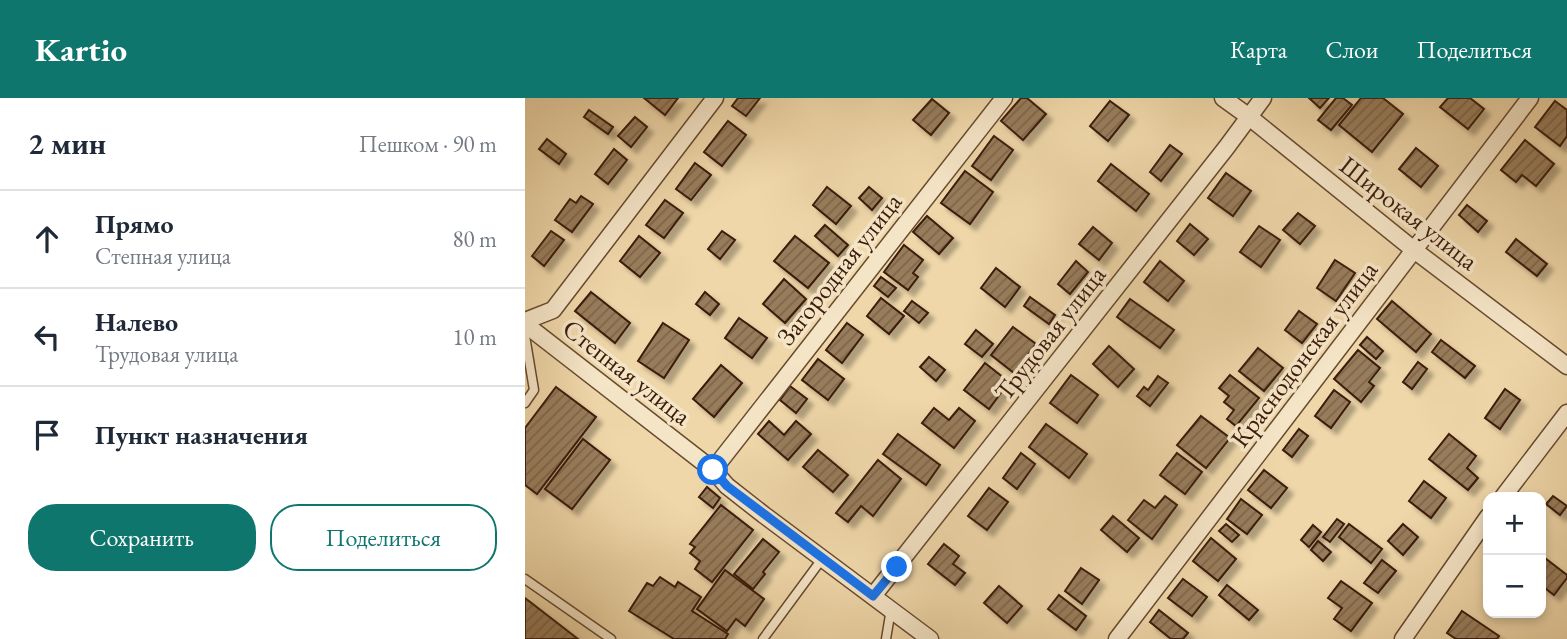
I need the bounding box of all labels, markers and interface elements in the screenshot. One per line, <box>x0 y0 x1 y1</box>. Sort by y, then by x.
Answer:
text: Kartio <box>35 28 127 71</box>
text: Карта <box>1230 34 1287 65</box>
text: Слои <box>1325 34 1379 65</box>
text: Поделиться <box>1417 34 1532 65</box>
text: 2 мин <box>28 124 106 163</box>
text: Пешком · 90 m <box>359 129 497 159</box>
street label: Широкая улица <box>1333 148 1486 278</box>
street label: Загородная улица <box>769 185 910 352</box>
text: Прямо <box>95 207 174 241</box>
icon: ahead <box>28 220 66 258</box>
text: 80 m <box>452 224 497 254</box>
text: Степная улица <box>95 241 231 271</box>
street label: Краснодонская улица <box>1223 253 1386 454</box>
street label: Трудовая улица <box>987 258 1114 407</box>
text: Налево <box>95 305 178 339</box>
street label: Степная улица <box>556 311 699 433</box>
icon: left <box>28 318 66 356</box>
text: 10 m <box>452 322 497 352</box>
text: Трудовая улица <box>95 339 238 369</box>
icon: arrive <box>28 416 66 454</box>
text: Пункт назначения <box>95 418 308 452</box>
route start <box>697 454 728 485</box>
map controls <box>1483 492 1546 618</box>
button: + <box>1483 492 1546 555</box>
button: Сохранить <box>28 504 256 571</box>
button: Поделиться <box>270 504 497 571</box>
route end <box>881 551 912 582</box>
button: − <box>1483 555 1546 618</box>

